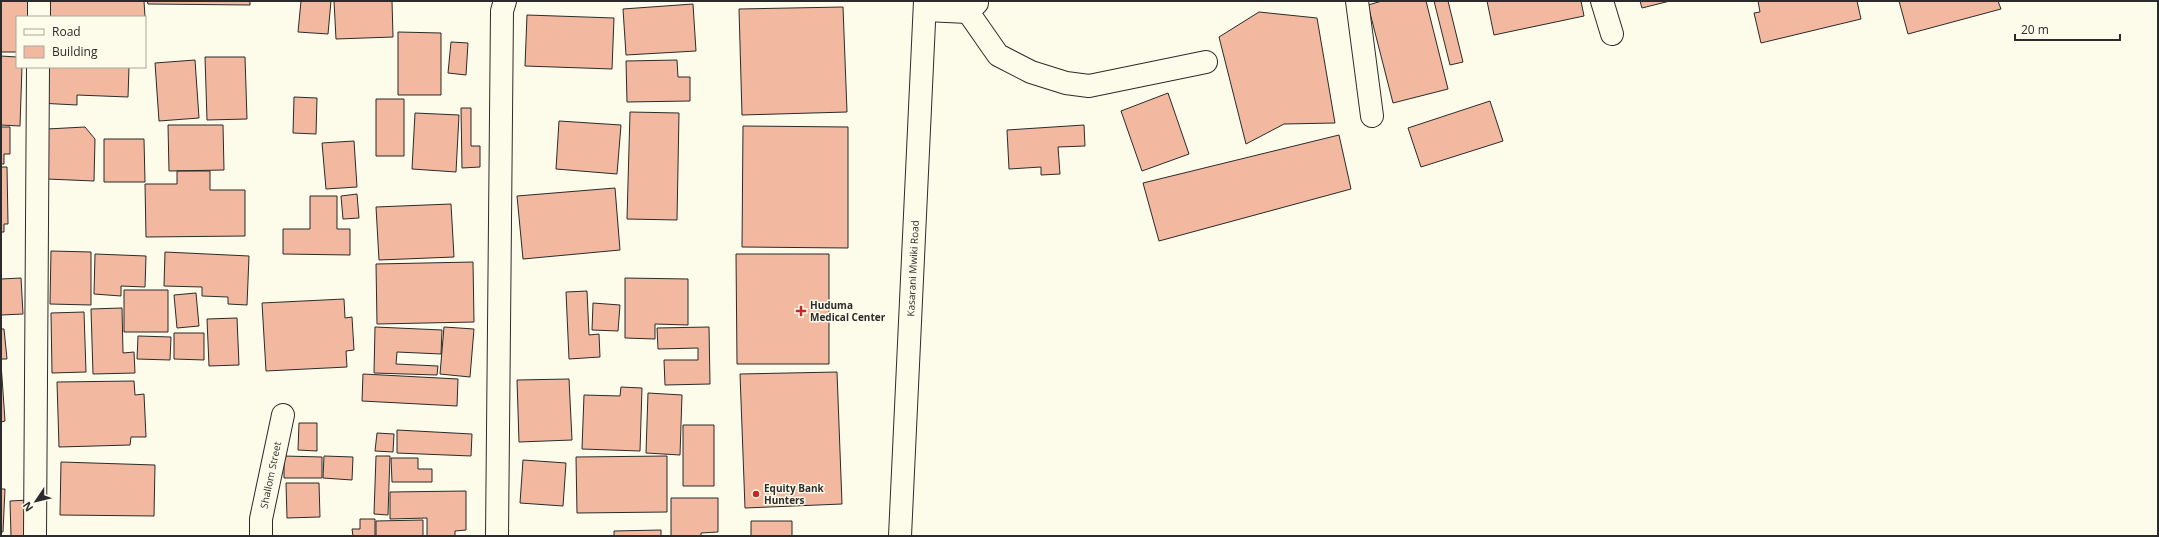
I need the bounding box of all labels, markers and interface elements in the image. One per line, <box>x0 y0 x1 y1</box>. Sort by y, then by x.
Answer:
legend <box>16 16 146 68</box>
scale bar <box>2015 16 2120 42</box>
text: 20 m <box>2021 21 2049 38</box>
text: Road <box>52 23 81 40</box>
text: Building <box>52 43 98 60</box>
street label: Kasarani Mwiki Road <box>903 220 922 317</box>
place label: Huduma Medical Center <box>810 298 886 324</box>
marker: Huduma Medical Center <box>795 305 807 317</box>
street label: Shallom Street <box>256 440 284 510</box>
north arrow <box>16 481 56 521</box>
place label: Equity Bank Hunters <box>764 481 825 507</box>
marker: Equity Bank Hunters <box>751 489 761 499</box>
text: N <box>19 499 36 515</box>

